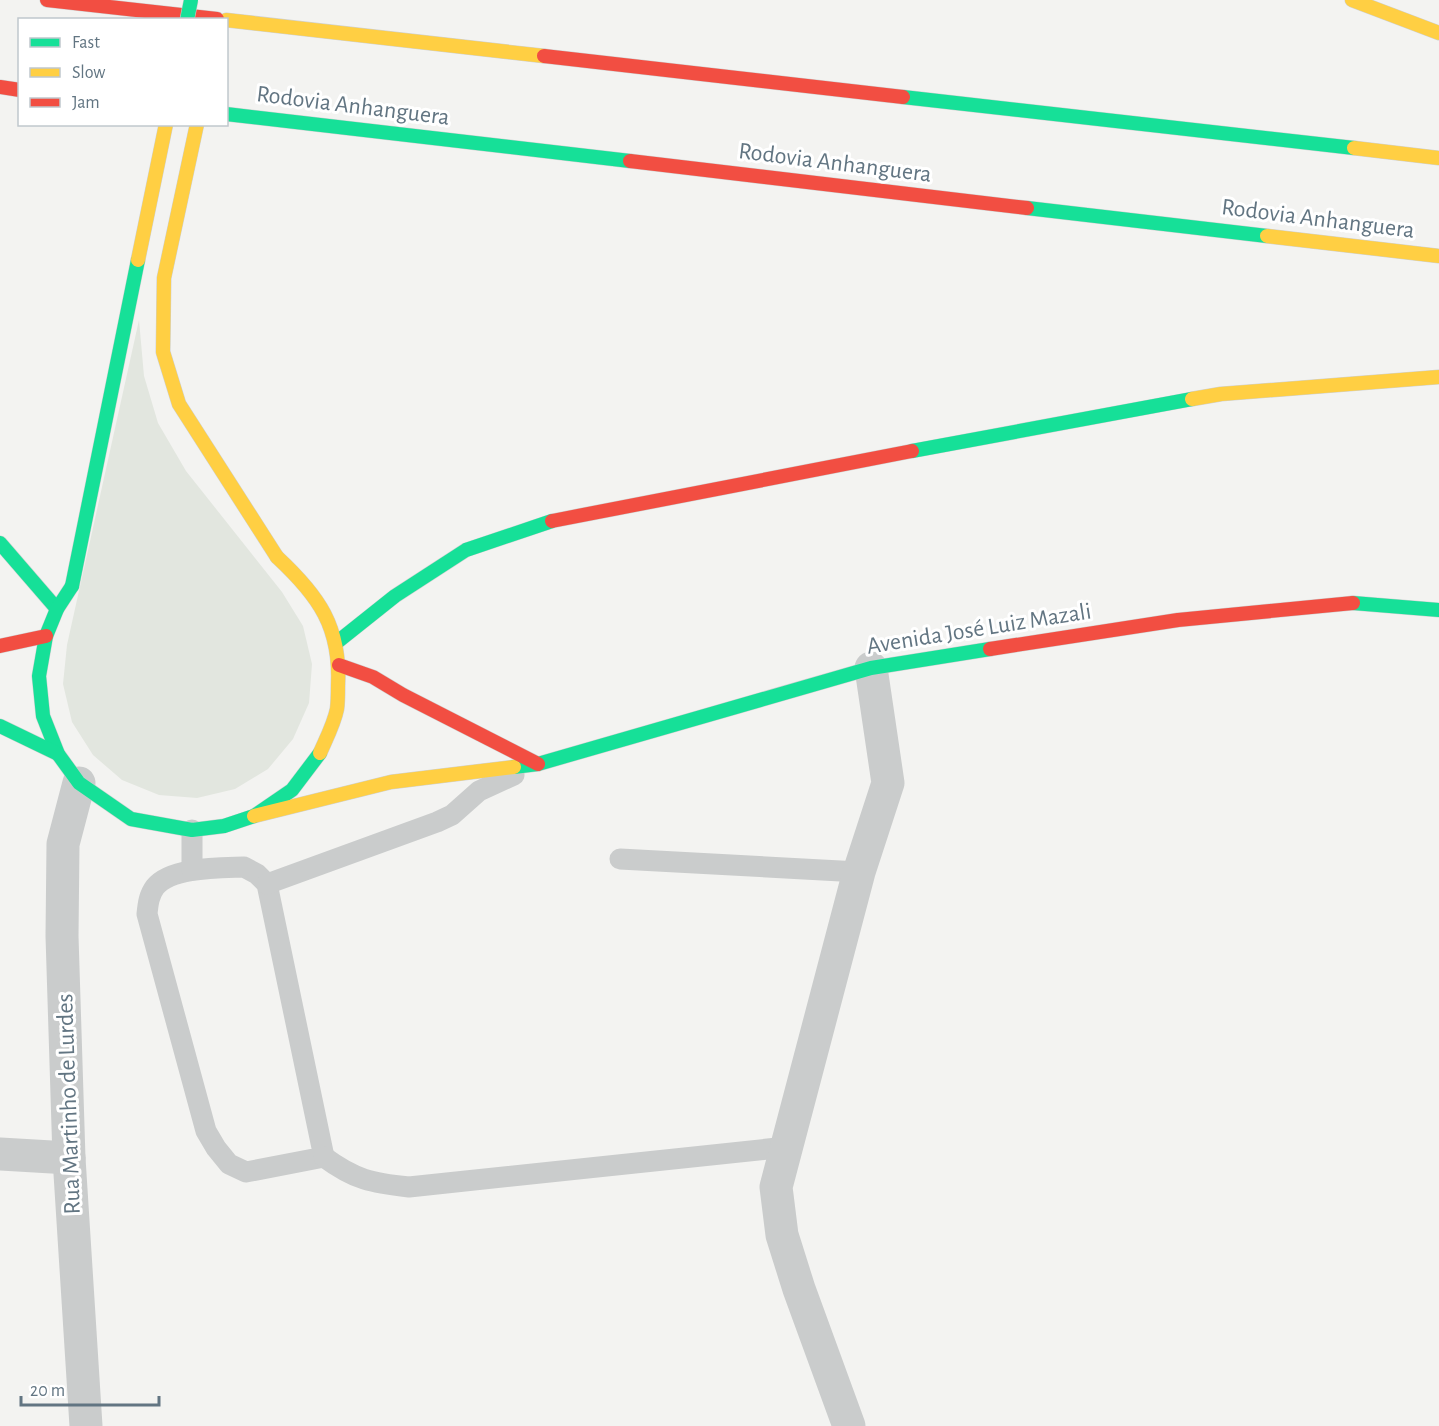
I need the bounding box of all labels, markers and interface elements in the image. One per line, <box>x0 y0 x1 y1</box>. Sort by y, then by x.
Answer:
legend <box>18 18 228 126</box>
text: Fast <box>72 34 100 52</box>
text: Slow <box>72 64 105 82</box>
street label: Rodovia Anhanguera <box>255 82 451 130</box>
text: Jam <box>72 94 100 112</box>
street label: Rodovia Anhanguera <box>737 139 933 187</box>
street label: Rodovia Anhanguera <box>1220 195 1416 243</box>
street label: Avenida José Luiz Mazali <box>865 599 1093 659</box>
street label: Rua Martinho de Lurdes <box>53 993 85 1215</box>
scale bar <box>21 1369 159 1407</box>
text: 20 m <box>30 1382 65 1400</box>

